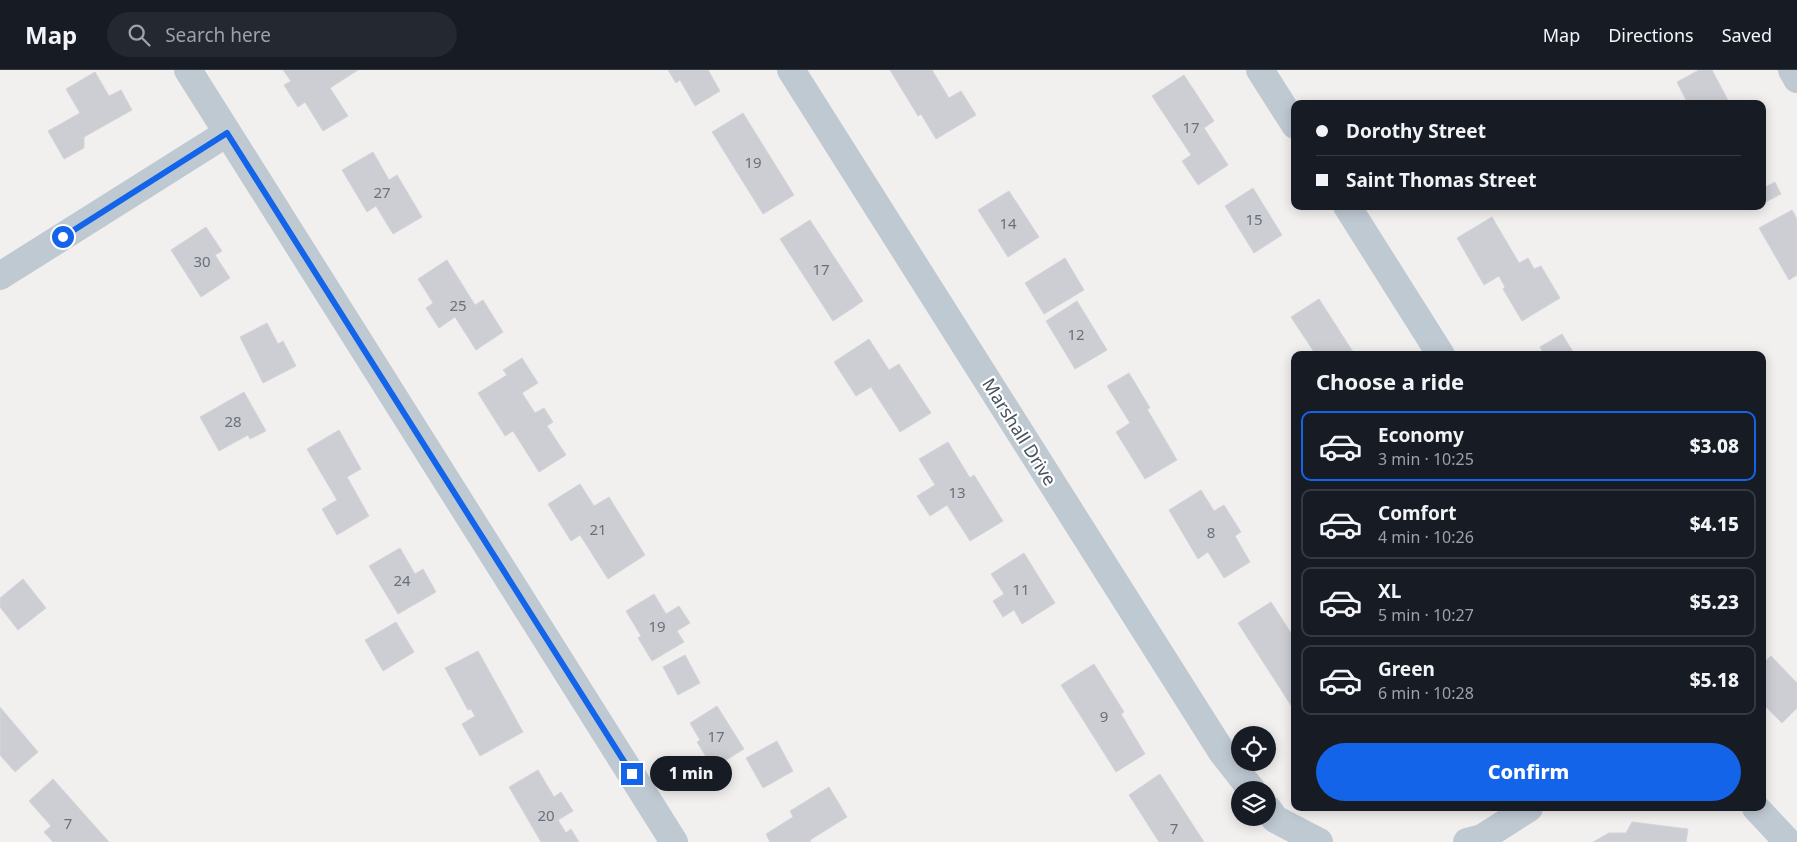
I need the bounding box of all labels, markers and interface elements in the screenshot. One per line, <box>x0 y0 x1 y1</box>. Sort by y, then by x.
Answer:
search box <box>107 12 457 57</box>
text: Map <box>25 18 77 51</box>
icon: search <box>125 21 153 49</box>
text: Search here <box>165 22 271 48</box>
text: Map <box>1543 23 1580 47</box>
text: Directions <box>1608 23 1694 47</box>
text: Saved <box>1722 23 1772 47</box>
house number: 17 <box>1182 117 1200 137</box>
text: Dorothy Street <box>1346 118 1486 144</box>
house number: 19 <box>744 152 762 172</box>
text: Saint Thomas Street <box>1346 167 1536 193</box>
house number: 27 <box>373 182 391 202</box>
house number: 15 <box>1245 209 1263 229</box>
house number: 14 <box>999 213 1017 233</box>
route start <box>52 226 74 248</box>
house number: 30 <box>193 251 211 271</box>
house number: 17 <box>812 259 830 279</box>
house number: 25 <box>449 295 467 315</box>
house number: 12 <box>1067 324 1085 344</box>
text: Choose a ride <box>1316 366 1464 396</box>
street label: Marshall Drive <box>977 373 1062 490</box>
house number: 28 <box>224 411 242 431</box>
text: Economy <box>1378 422 1464 448</box>
icon: car <box>1318 424 1363 469</box>
text: $3.08 <box>1690 433 1739 459</box>
text: 3 min · 10:25 <box>1378 448 1474 470</box>
house number: 13 <box>948 482 966 502</box>
text: Comfort <box>1378 500 1457 526</box>
icon: car <box>1318 502 1363 547</box>
text: $4.15 <box>1690 511 1739 537</box>
house number: 21 <box>589 519 607 539</box>
house number: 8 <box>1207 522 1215 542</box>
text: 4 min · 10:26 <box>1378 526 1474 548</box>
house number: 24 <box>393 570 411 590</box>
text: XL <box>1378 578 1401 604</box>
house number: 11 <box>1012 579 1030 599</box>
icon: car <box>1318 580 1363 625</box>
text: $5.23 <box>1690 589 1739 615</box>
text: 5 min · 10:27 <box>1378 604 1474 626</box>
house number: 19 <box>648 616 666 636</box>
text: Green <box>1378 656 1435 682</box>
icon: car <box>1318 658 1363 703</box>
text: $5.18 <box>1690 667 1739 693</box>
text: 6 min · 10:28 <box>1378 682 1474 704</box>
house number: 9 <box>1100 706 1108 726</box>
house number: 17 <box>707 726 725 746</box>
map controls <box>1231 726 1276 826</box>
button: locate <box>1231 726 1276 771</box>
button: Confirm <box>1316 743 1741 801</box>
callout: 1 min <box>650 756 732 792</box>
text: 1 min <box>669 762 713 784</box>
route end <box>621 763 643 785</box>
button: layers <box>1231 781 1276 826</box>
house number: 20 <box>537 805 555 825</box>
house number: 7 <box>64 813 72 833</box>
house number: 7 <box>1170 818 1178 838</box>

